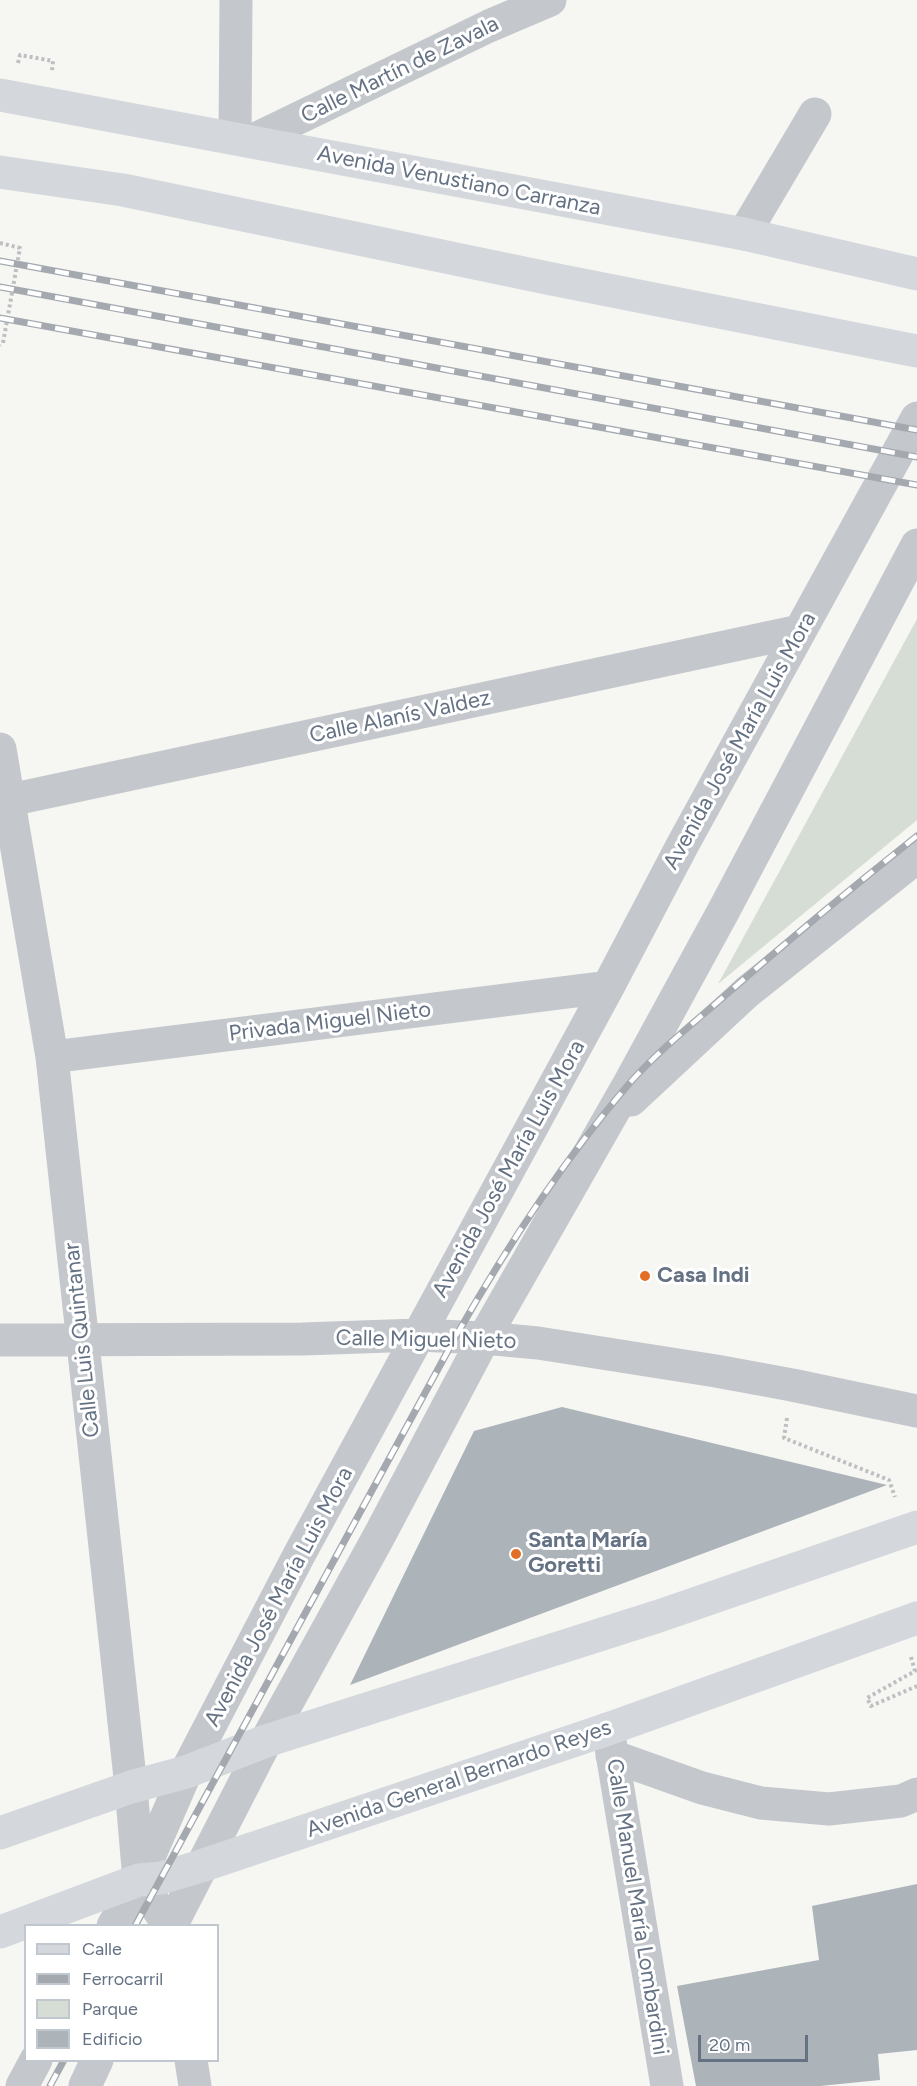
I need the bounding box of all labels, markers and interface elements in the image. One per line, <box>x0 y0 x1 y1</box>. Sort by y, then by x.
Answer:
street label: Calle Martín de Zavala <box>297 11 503 129</box>
street label: Avenida Venustiano Carranza <box>315 141 603 221</box>
street label: Avenida José María Luis Mora <box>658 608 822 874</box>
street label: Calle Alanís Valdez <box>307 685 493 749</box>
street label: Privada Miguel Nieto <box>227 996 433 1048</box>
street label: Avenida José María Luis Mora <box>427 1036 591 1302</box>
street label: Calle Luis Quintanar <box>59 1241 105 1439</box>
place label: Casa Indi <box>657 1263 750 1289</box>
marker: Casa Indi <box>638 1269 652 1283</box>
street label: Calle Miguel Nieto <box>336 1325 516 1355</box>
street label: Avenida José María Luis Mora <box>199 1463 359 1731</box>
place label: Santa María Goretti <box>528 1528 648 1580</box>
marker: Santa María Goretti <box>509 1547 523 1561</box>
street label: Avenida General Bernardo Reyes <box>303 1714 615 1844</box>
street label: Calle Manuel María Lombardini <box>601 1757 673 2057</box>
legend <box>24 1924 219 2062</box>
text: Calle <box>82 1938 122 1960</box>
text: Ferrocarril <box>82 1968 163 1990</box>
text: Parque <box>82 1998 138 2020</box>
scale bar <box>701 2023 810 2061</box>
text: Edificio <box>82 2028 143 2050</box>
text: 20 m <box>709 2034 750 2056</box>

